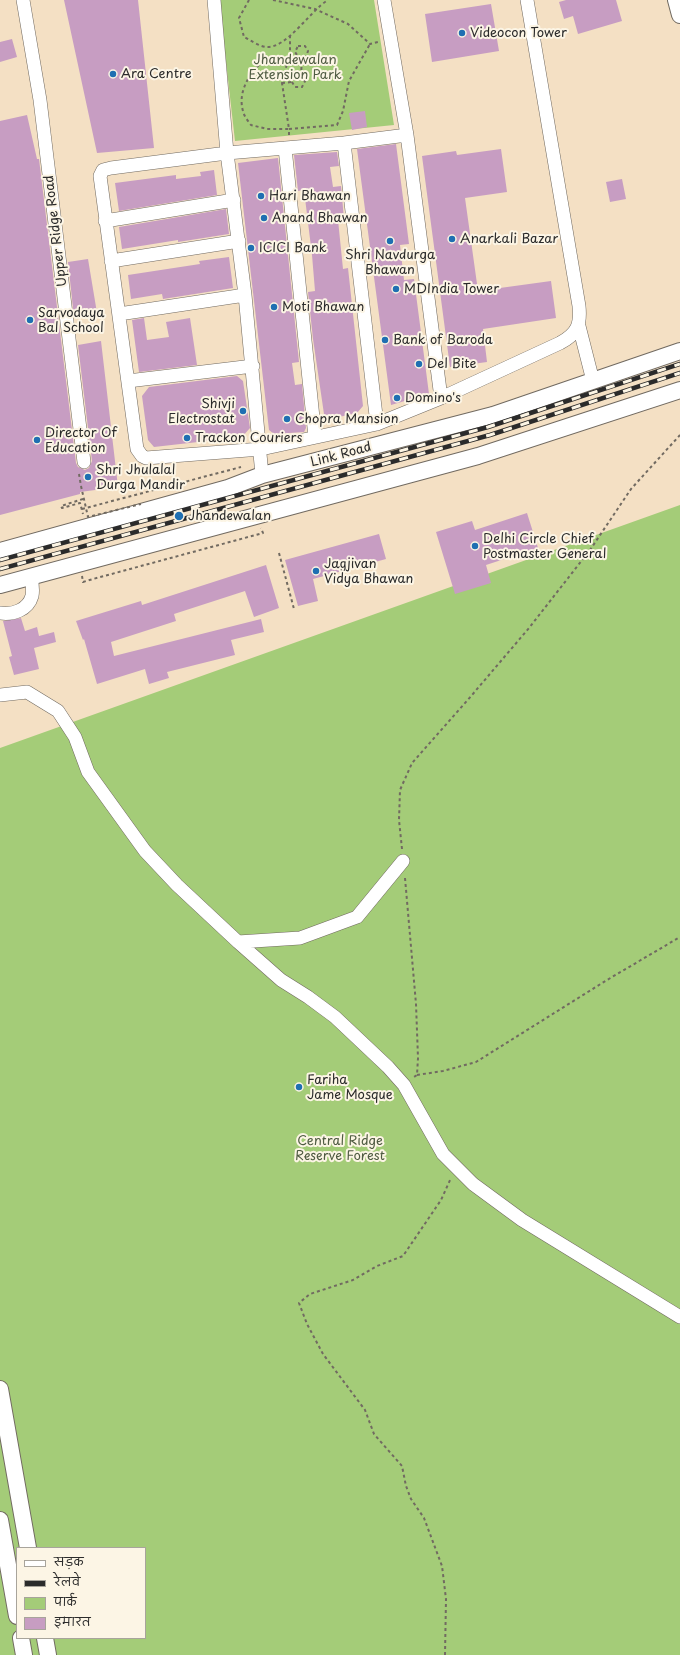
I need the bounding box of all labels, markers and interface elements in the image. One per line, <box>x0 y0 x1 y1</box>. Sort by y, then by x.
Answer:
place label: Videocon Tower <box>470 25 567 41</box>
marker: Videocon Tower <box>457 28 467 38</box>
park label: Jhandewalan Extension Park <box>248 52 342 83</box>
place label: Ara Centre <box>121 66 192 82</box>
marker: Ara Centre <box>108 69 118 79</box>
street label: Upper Ridge Road <box>41 174 71 288</box>
place label: Hari Bhawan <box>269 188 351 204</box>
marker: Hari Bhawan <box>256 191 266 201</box>
place label: Anand Bhawan <box>272 210 367 226</box>
marker: Anand Bhawan <box>259 213 269 223</box>
place label: Anarkali Bazar <box>460 231 558 247</box>
marker: Anarkali Bazar <box>447 234 457 244</box>
marker: Shri Navdurga Bhawan <box>385 236 395 246</box>
place label: ICICI Bank <box>259 240 327 256</box>
marker: ICICI Bank <box>246 243 256 253</box>
place label: Shri Navdurga Bhawan <box>345 247 435 278</box>
place label: MDIndia Tower <box>404 281 499 297</box>
marker: MDIndia Tower <box>391 284 401 294</box>
place label: Moti Bhawan <box>282 299 364 315</box>
marker: Moti Bhawan <box>269 302 279 312</box>
place label: Sarvodaya Bal School <box>38 305 105 336</box>
marker: Sarvodaya Bal School <box>25 315 35 325</box>
place label: Bank of Baroda <box>393 332 493 348</box>
marker: Bank of Baroda <box>380 335 390 345</box>
place label: Del Bite <box>427 356 477 372</box>
marker: Del Bite <box>414 359 424 369</box>
place label: Domino's <box>405 390 461 406</box>
marker: Domino's <box>392 393 402 403</box>
place label: Shivji Electrostat <box>168 396 235 427</box>
marker: Shivji Electrostat <box>238 406 248 416</box>
place label: Chopra Mansion <box>295 411 398 427</box>
marker: Chopra Mansion <box>282 414 292 424</box>
place label: Director Of Education <box>45 425 117 456</box>
place label: Trackon Couriers <box>195 430 302 446</box>
marker: Trackon Couriers <box>182 433 192 443</box>
marker: Director Of Education <box>32 435 42 445</box>
street label: Link Road <box>309 439 373 471</box>
place label: Shri Jhulalal Durga Mandir <box>96 462 185 493</box>
marker: Shri Jhulalal Durga Mandir <box>83 472 93 482</box>
place label: Jhandewalan <box>188 508 271 524</box>
marker: Jhandewalan <box>173 510 185 522</box>
place label: Delhi Circle Chief Postmaster General <box>483 531 606 562</box>
marker: Delhi Circle Chief Postmaster General <box>470 541 480 551</box>
place label: Jagjivan Vidya Bhawan <box>324 556 413 587</box>
marker: Jagjivan Vidya Bhawan <box>311 566 321 576</box>
place label: Fariha Jame Mosque <box>307 1072 393 1103</box>
marker: Fariha Jame Mosque <box>294 1082 304 1092</box>
park label: Central Ridge Reserve Forest <box>295 1133 385 1164</box>
legend <box>16 1547 146 1639</box>
text: सड़क <box>54 1552 84 1570</box>
text: रेलवे <box>54 1572 80 1590</box>
text: पार्क <box>54 1592 77 1610</box>
text: इमारत <box>54 1612 91 1630</box>

